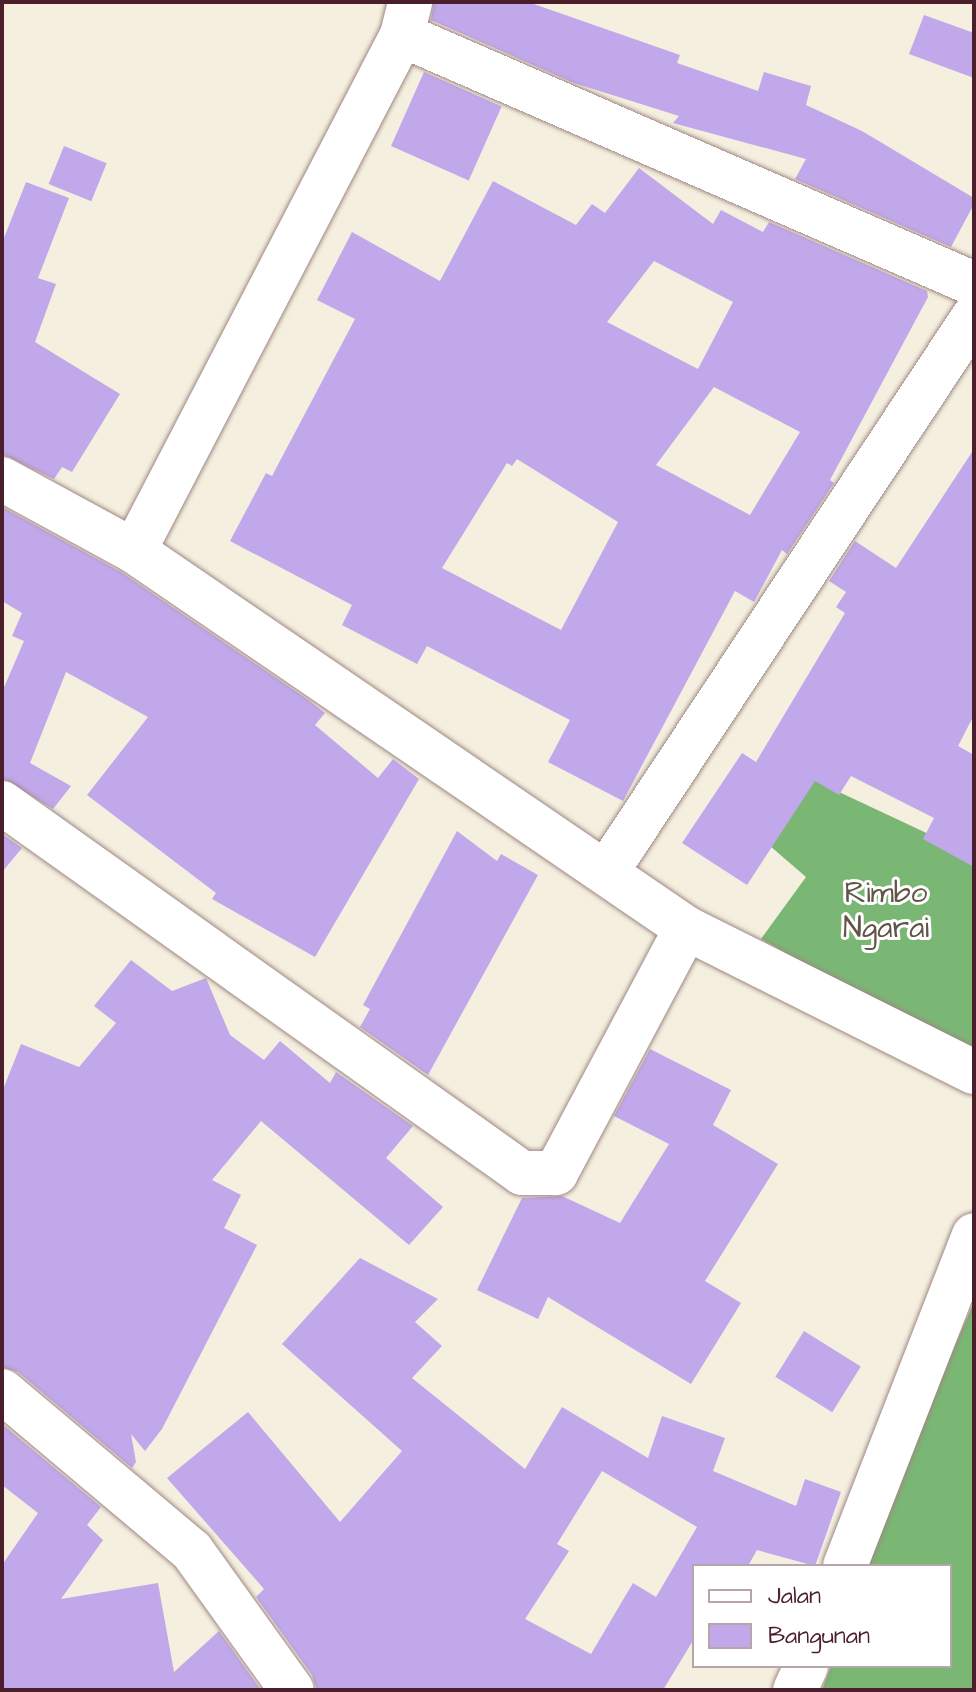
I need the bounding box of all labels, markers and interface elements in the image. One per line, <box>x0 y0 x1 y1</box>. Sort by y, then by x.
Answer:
park label: Rimbo Ngarai <box>843 875 929 946</box>
legend <box>692 1564 952 1668</box>
text: Jalan <box>768 1579 821 1613</box>
text: Bangunan <box>768 1619 870 1653</box>

